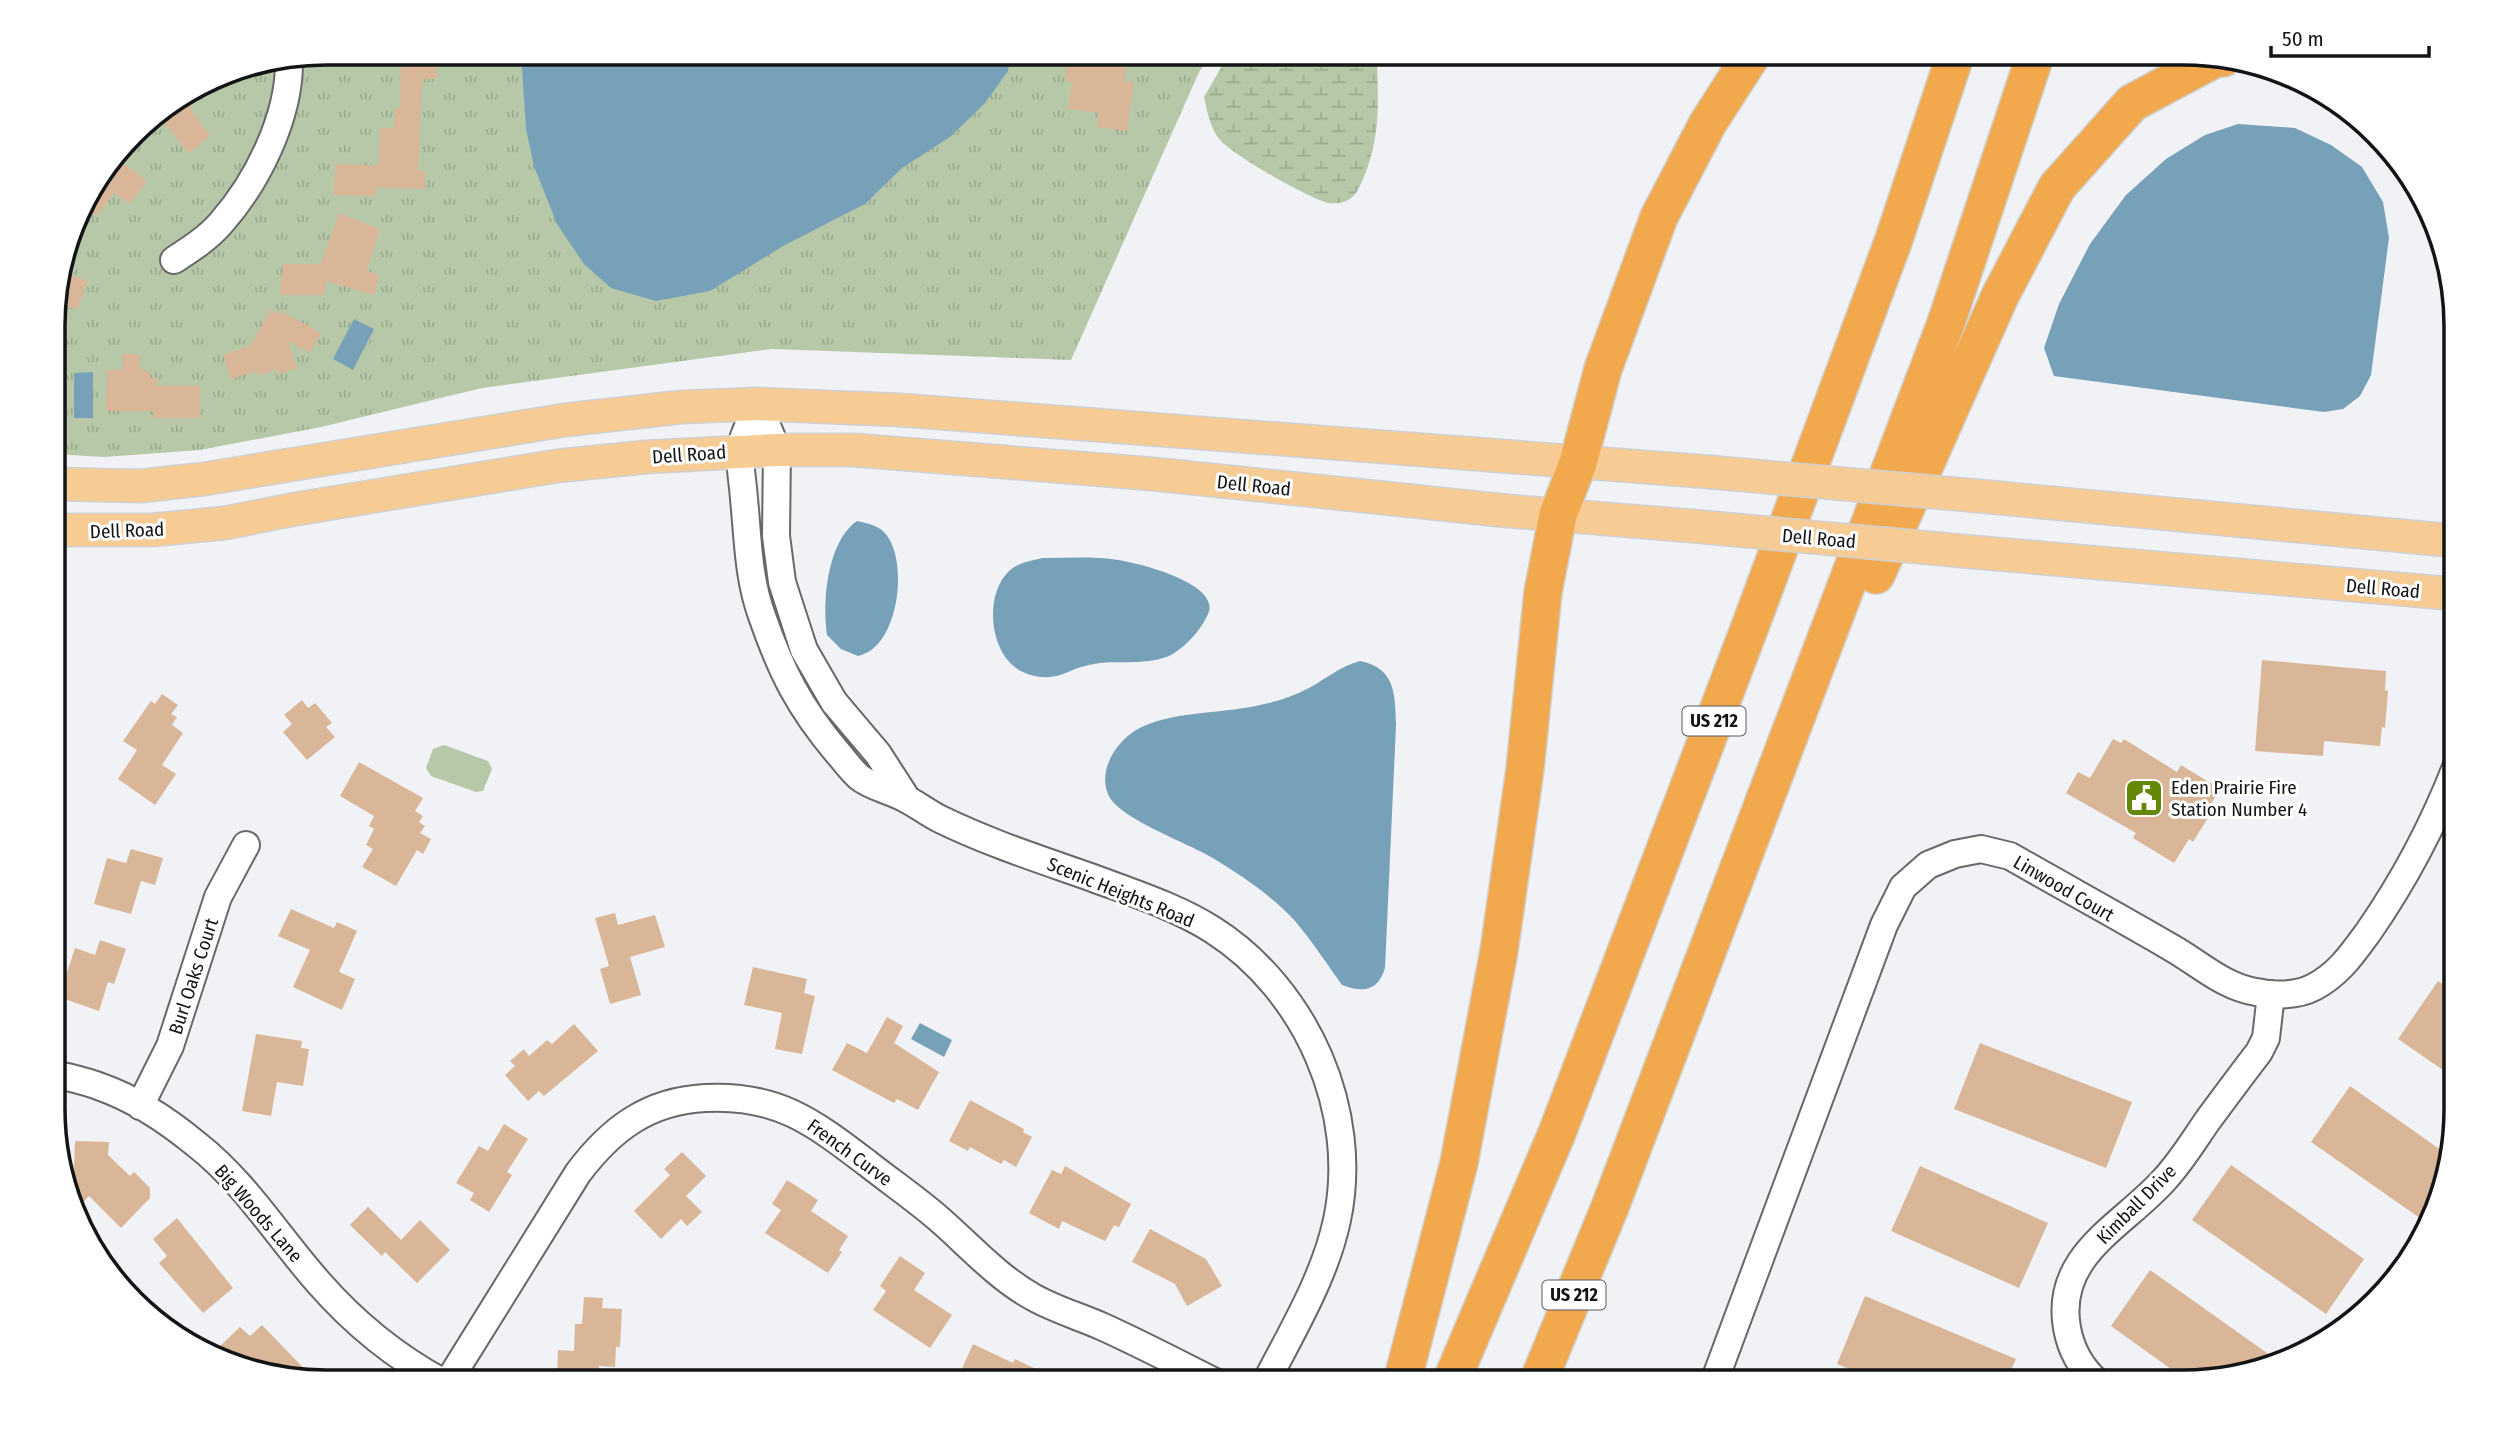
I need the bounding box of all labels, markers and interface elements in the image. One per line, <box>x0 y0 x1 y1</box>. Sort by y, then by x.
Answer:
scale bar <box>2271 14 2428 58</box>
text: 50 m <box>2282 26 2324 52</box>
street label: Dell Road <box>651 440 727 469</box>
street label: Dell Road <box>1216 470 1292 501</box>
street label: Dell Road <box>89 518 165 543</box>
street label: Dell Road <box>1781 524 1857 553</box>
street label: Dell Road <box>2345 574 2421 603</box>
road number: US 212 <box>1682 706 1746 736</box>
place label: Eden Prairie Fire Station Number 4 <box>2171 776 2307 821</box>
public building icon: Eden Prairie Fire Station Number 4 <box>2123 777 2165 819</box>
street label: Linwood Court <box>2009 850 2119 927</box>
street label: Scenic Heights Road <box>1044 852 1198 932</box>
street label: Burl Oaks Court <box>164 914 223 1037</box>
street label: French Curve <box>803 1114 897 1191</box>
street label: Big Woods Lane <box>210 1160 307 1267</box>
street label: Kimball Drive <box>2092 1160 2181 1249</box>
road number: US 212 <box>1542 1280 1606 1310</box>

